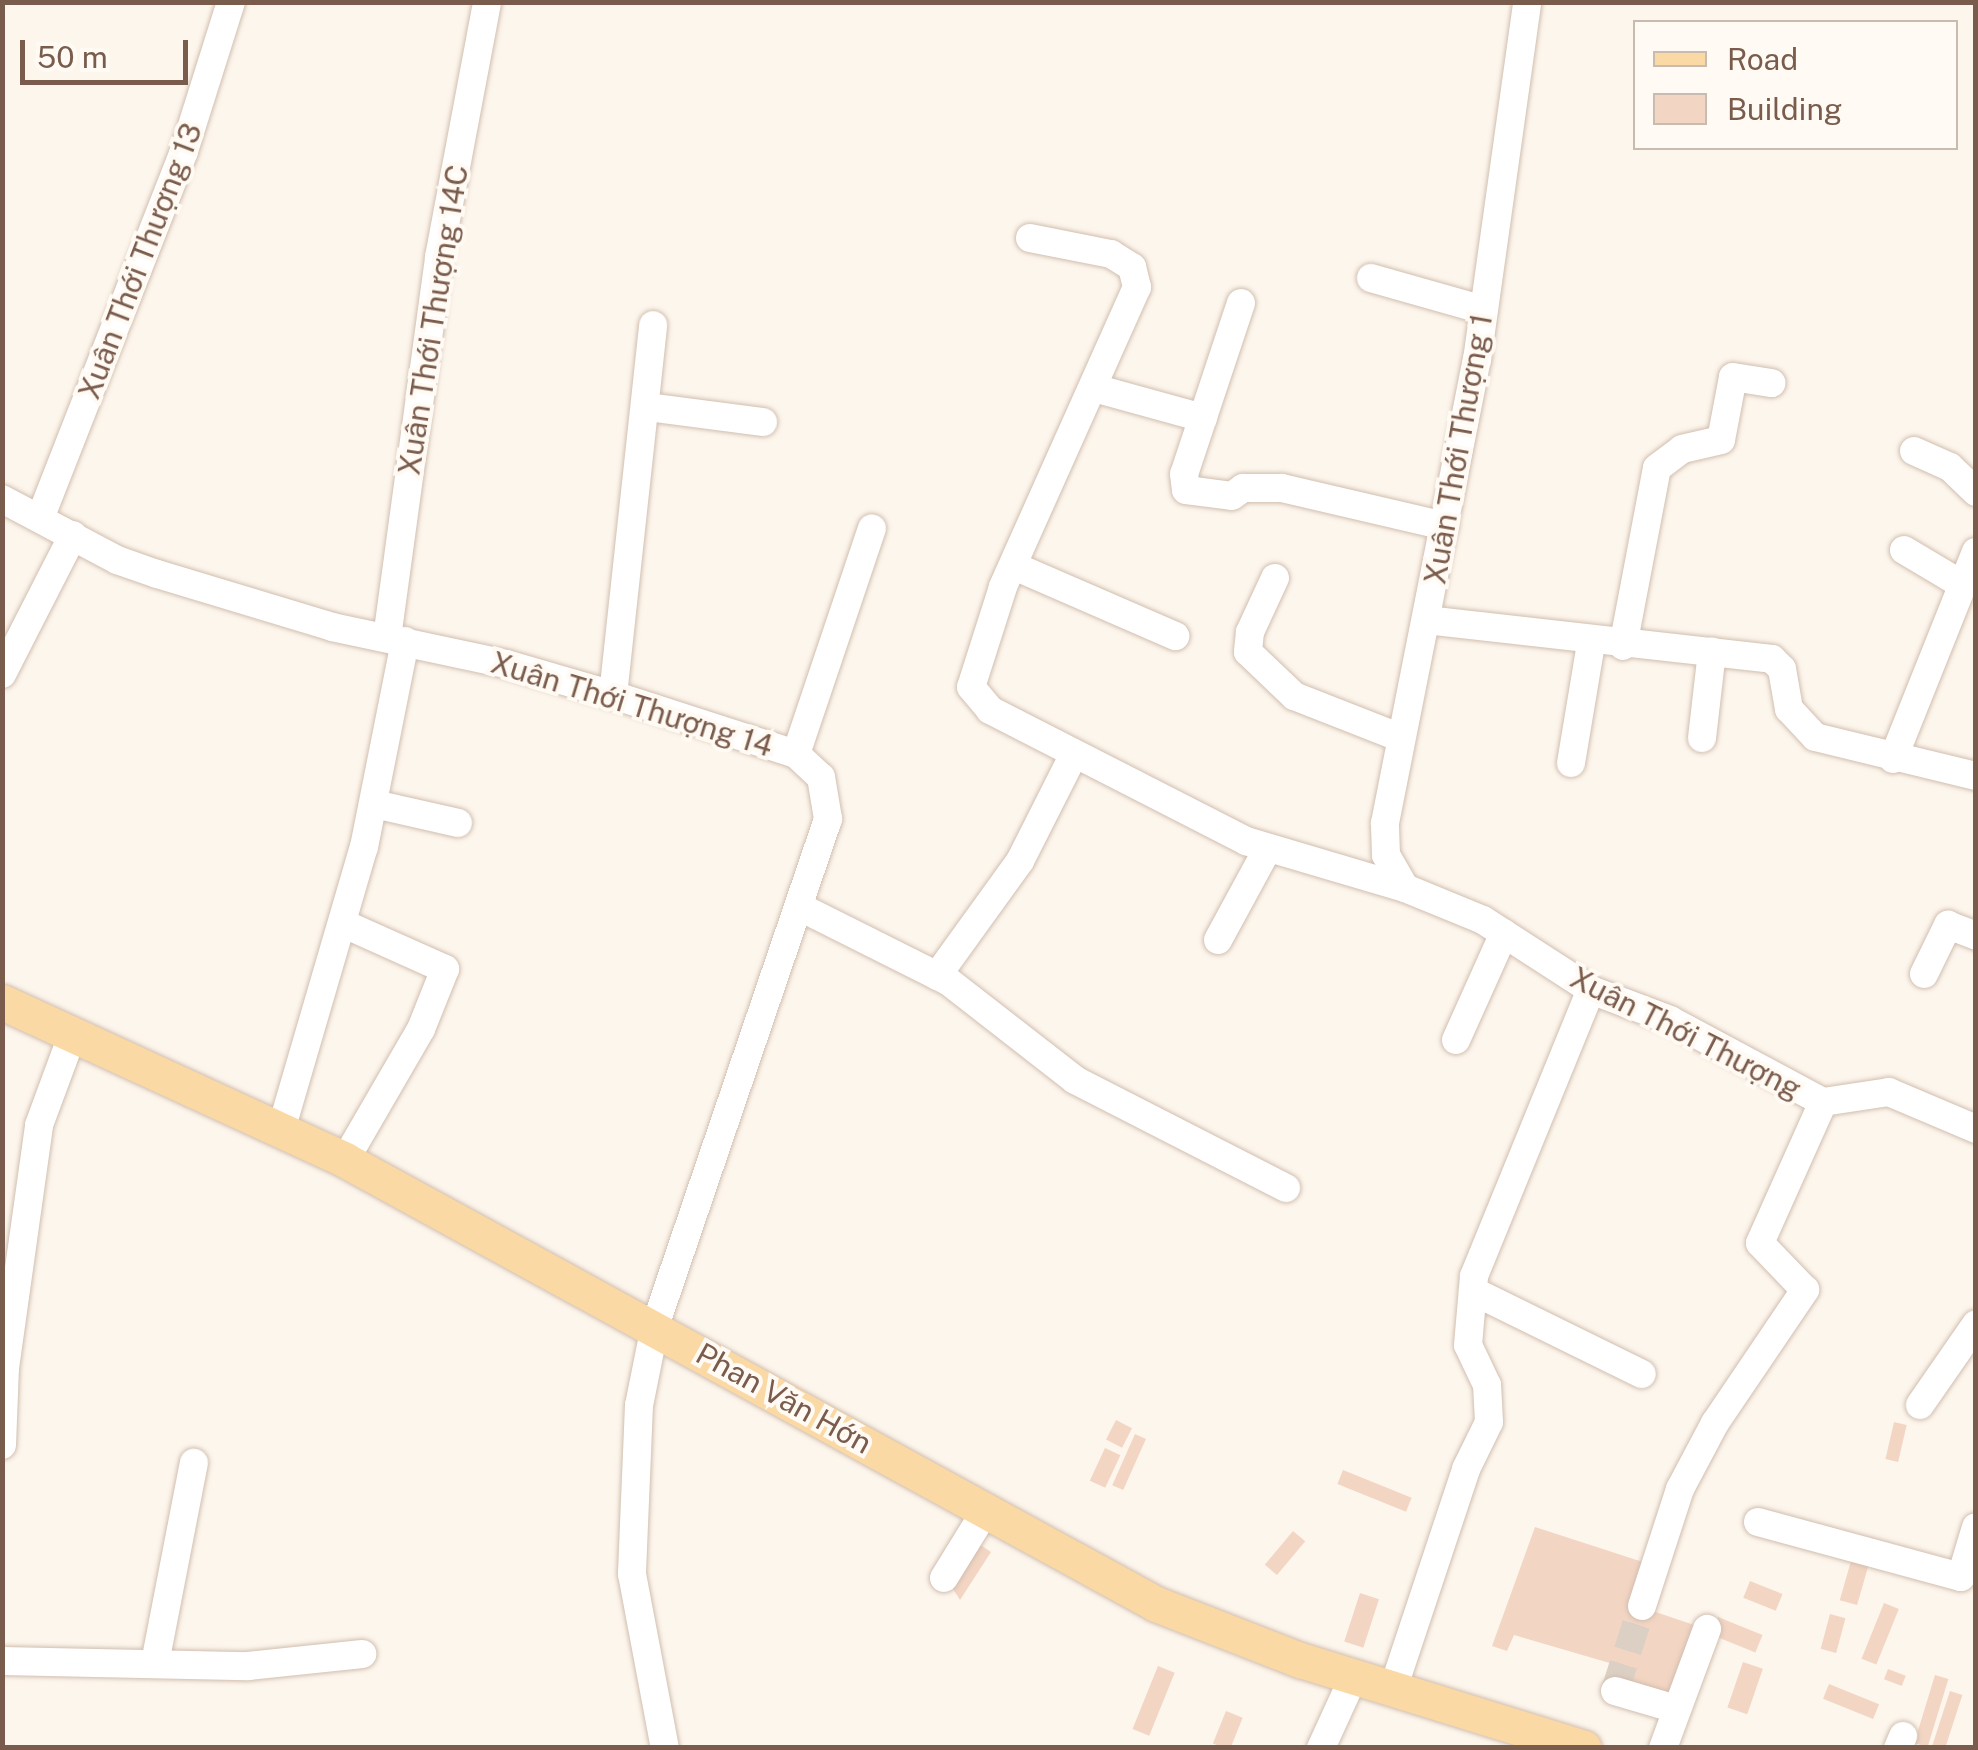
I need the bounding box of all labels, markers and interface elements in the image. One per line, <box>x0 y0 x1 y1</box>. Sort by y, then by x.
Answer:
scale bar <box>25 20 192 82</box>
legend <box>1633 20 1958 150</box>
text: 50 m <box>37 39 108 75</box>
text: Road <box>1727 41 1798 77</box>
text: Building <box>1727 91 1842 127</box>
street label: Xuân Thới Thượng 13 <box>71 118 209 404</box>
street label: Xuân Thới Thượng 14C <box>391 162 475 478</box>
street label: Xuân Thới Thượng 1 <box>1416 311 1500 587</box>
street label: Xuân Thới Thượng 14 <box>487 644 777 764</box>
street label: Xuân Thới Thượng <box>1564 959 1808 1107</box>
street label: Phan Văn Hớn <box>690 1335 878 1461</box>

